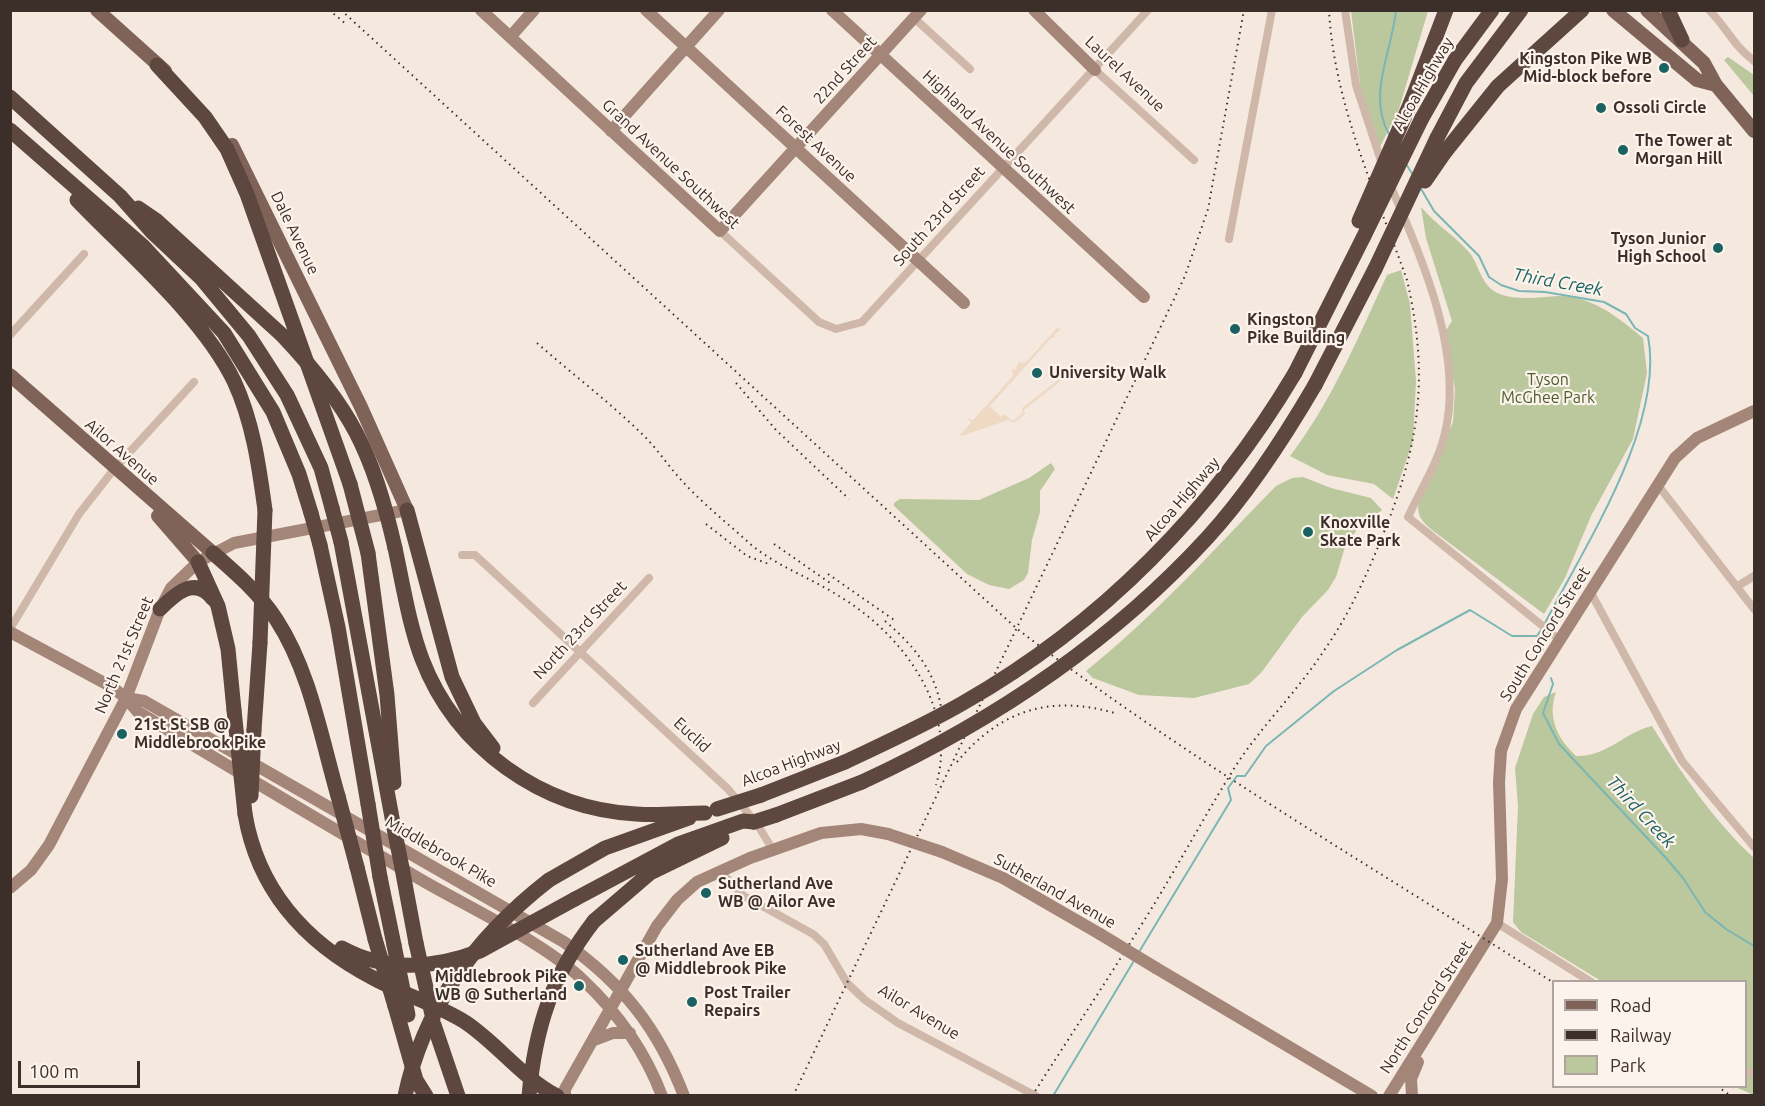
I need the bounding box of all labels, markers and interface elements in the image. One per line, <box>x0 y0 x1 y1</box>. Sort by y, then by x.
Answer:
street label: 22nd Street <box>809 32 881 108</box>
street label: Laurel Avenue <box>1081 32 1169 116</box>
street label: Alcoa Highway <box>1388 34 1458 134</box>
place label: Kingston Pike WB Mid-block before <box>1519 49 1652 87</box>
marker: Kingston Pike WB Mid-block before <box>1657 61 1671 75</box>
street label: Highland Avenue Southwest <box>918 66 1080 218</box>
street label: Grand Avenue Southwest <box>598 95 744 233</box>
place label: Ossoli Circle <box>1613 98 1706 118</box>
marker: Ossoli Circle <box>1594 101 1608 115</box>
street label: Forest Avenue <box>772 102 860 186</box>
place label: The Tower at Morgan Hill <box>1635 131 1732 169</box>
marker: The Tower at Morgan Hill <box>1616 143 1630 157</box>
street label: South 23rd Street <box>889 162 989 270</box>
street label: Dale Avenue <box>267 188 323 278</box>
place label: Tyson Junior High School <box>1611 229 1706 267</box>
marker: Tyson Junior High School <box>1711 241 1725 255</box>
water label: Third Creek <box>1511 263 1605 301</box>
place label: Kingston Pike Building <box>1247 310 1345 348</box>
marker: Kingston Pike Building <box>1228 322 1242 336</box>
place label: University Walk <box>1049 363 1166 383</box>
marker: University Walk <box>1030 366 1044 380</box>
park label: Tyson McGhee Park <box>1501 370 1595 408</box>
street label: Ailor Avenue <box>81 415 163 489</box>
street label: Alcoa Highway <box>1140 453 1224 545</box>
place label: Knoxville Skate Park <box>1320 513 1400 551</box>
marker: Knoxville Skate Park <box>1301 525 1315 539</box>
street label: South Concord Street <box>1496 563 1594 705</box>
street label: North 23rd Street <box>529 577 631 683</box>
street label: North 21st Street <box>91 593 157 717</box>
street label: Euclid <box>670 713 714 757</box>
place label: 21st St SB @ Middlebrook Pike <box>134 715 266 753</box>
marker: 21st St SB @ Middlebrook Pike <box>115 727 129 741</box>
street label: Alcoa Highway <box>739 735 843 791</box>
water label: Third Creek <box>1602 771 1680 853</box>
street label: Middlebrook Pike <box>382 812 500 892</box>
street label: Sutherland Avenue <box>991 850 1119 932</box>
place label: Sutherland Ave WB @ Ailor Ave <box>718 874 836 912</box>
marker: Sutherland Ave WB @ Ailor Ave <box>699 886 713 900</box>
street label: North Concord Street <box>1376 937 1476 1077</box>
place label: Sutherland Ave EB @ Middlebrook Pike <box>635 941 787 979</box>
marker: Sutherland Ave EB @ Middlebrook Pike <box>616 953 630 967</box>
place label: Middlebrook Pike WB @ Sutherland <box>435 967 567 1005</box>
marker: Middlebrook Pike WB @ Sutherland <box>572 979 586 993</box>
street label: Ailor Avenue <box>875 980 963 1044</box>
legend <box>1552 980 1747 1088</box>
place label: Post Trailer Repairs <box>704 983 791 1021</box>
marker: Post Trailer Repairs <box>685 995 699 1009</box>
text: Road <box>1610 995 1652 1015</box>
text: Railway <box>1610 1025 1671 1045</box>
scale bar <box>21 1049 142 1087</box>
text: Park <box>1610 1055 1646 1075</box>
text: 100 m <box>29 1061 79 1081</box>

